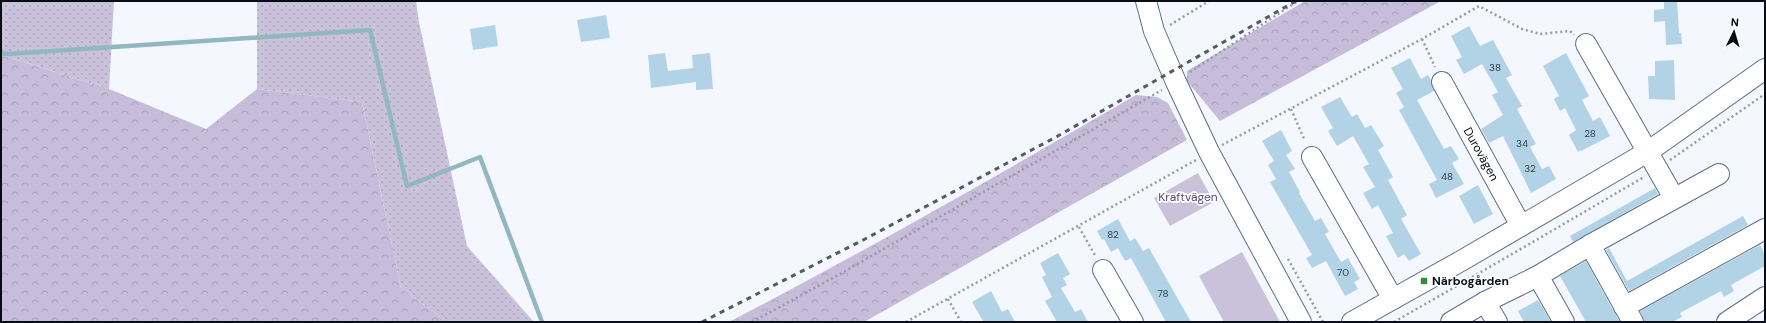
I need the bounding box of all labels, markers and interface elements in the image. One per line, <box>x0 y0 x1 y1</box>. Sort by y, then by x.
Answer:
north arrow <box>1714 12 1754 52</box>
text: N <box>1730 15 1739 29</box>
house number: 38 <box>1489 61 1501 74</box>
street label: Durovägen <box>1460 124 1502 184</box>
house number: 28 <box>1584 127 1596 140</box>
house number: 34 <box>1516 137 1528 150</box>
house number: 32 <box>1524 162 1536 175</box>
house number: 48 <box>1441 170 1453 183</box>
park label: Kraftvägen <box>1158 189 1218 205</box>
house number: 82 <box>1107 228 1119 241</box>
house number: 70 <box>1337 266 1349 279</box>
place label: Närbogården <box>1432 273 1509 289</box>
marker: Närbogården <box>1419 276 1429 286</box>
house number: 78 <box>1157 287 1169 300</box>

